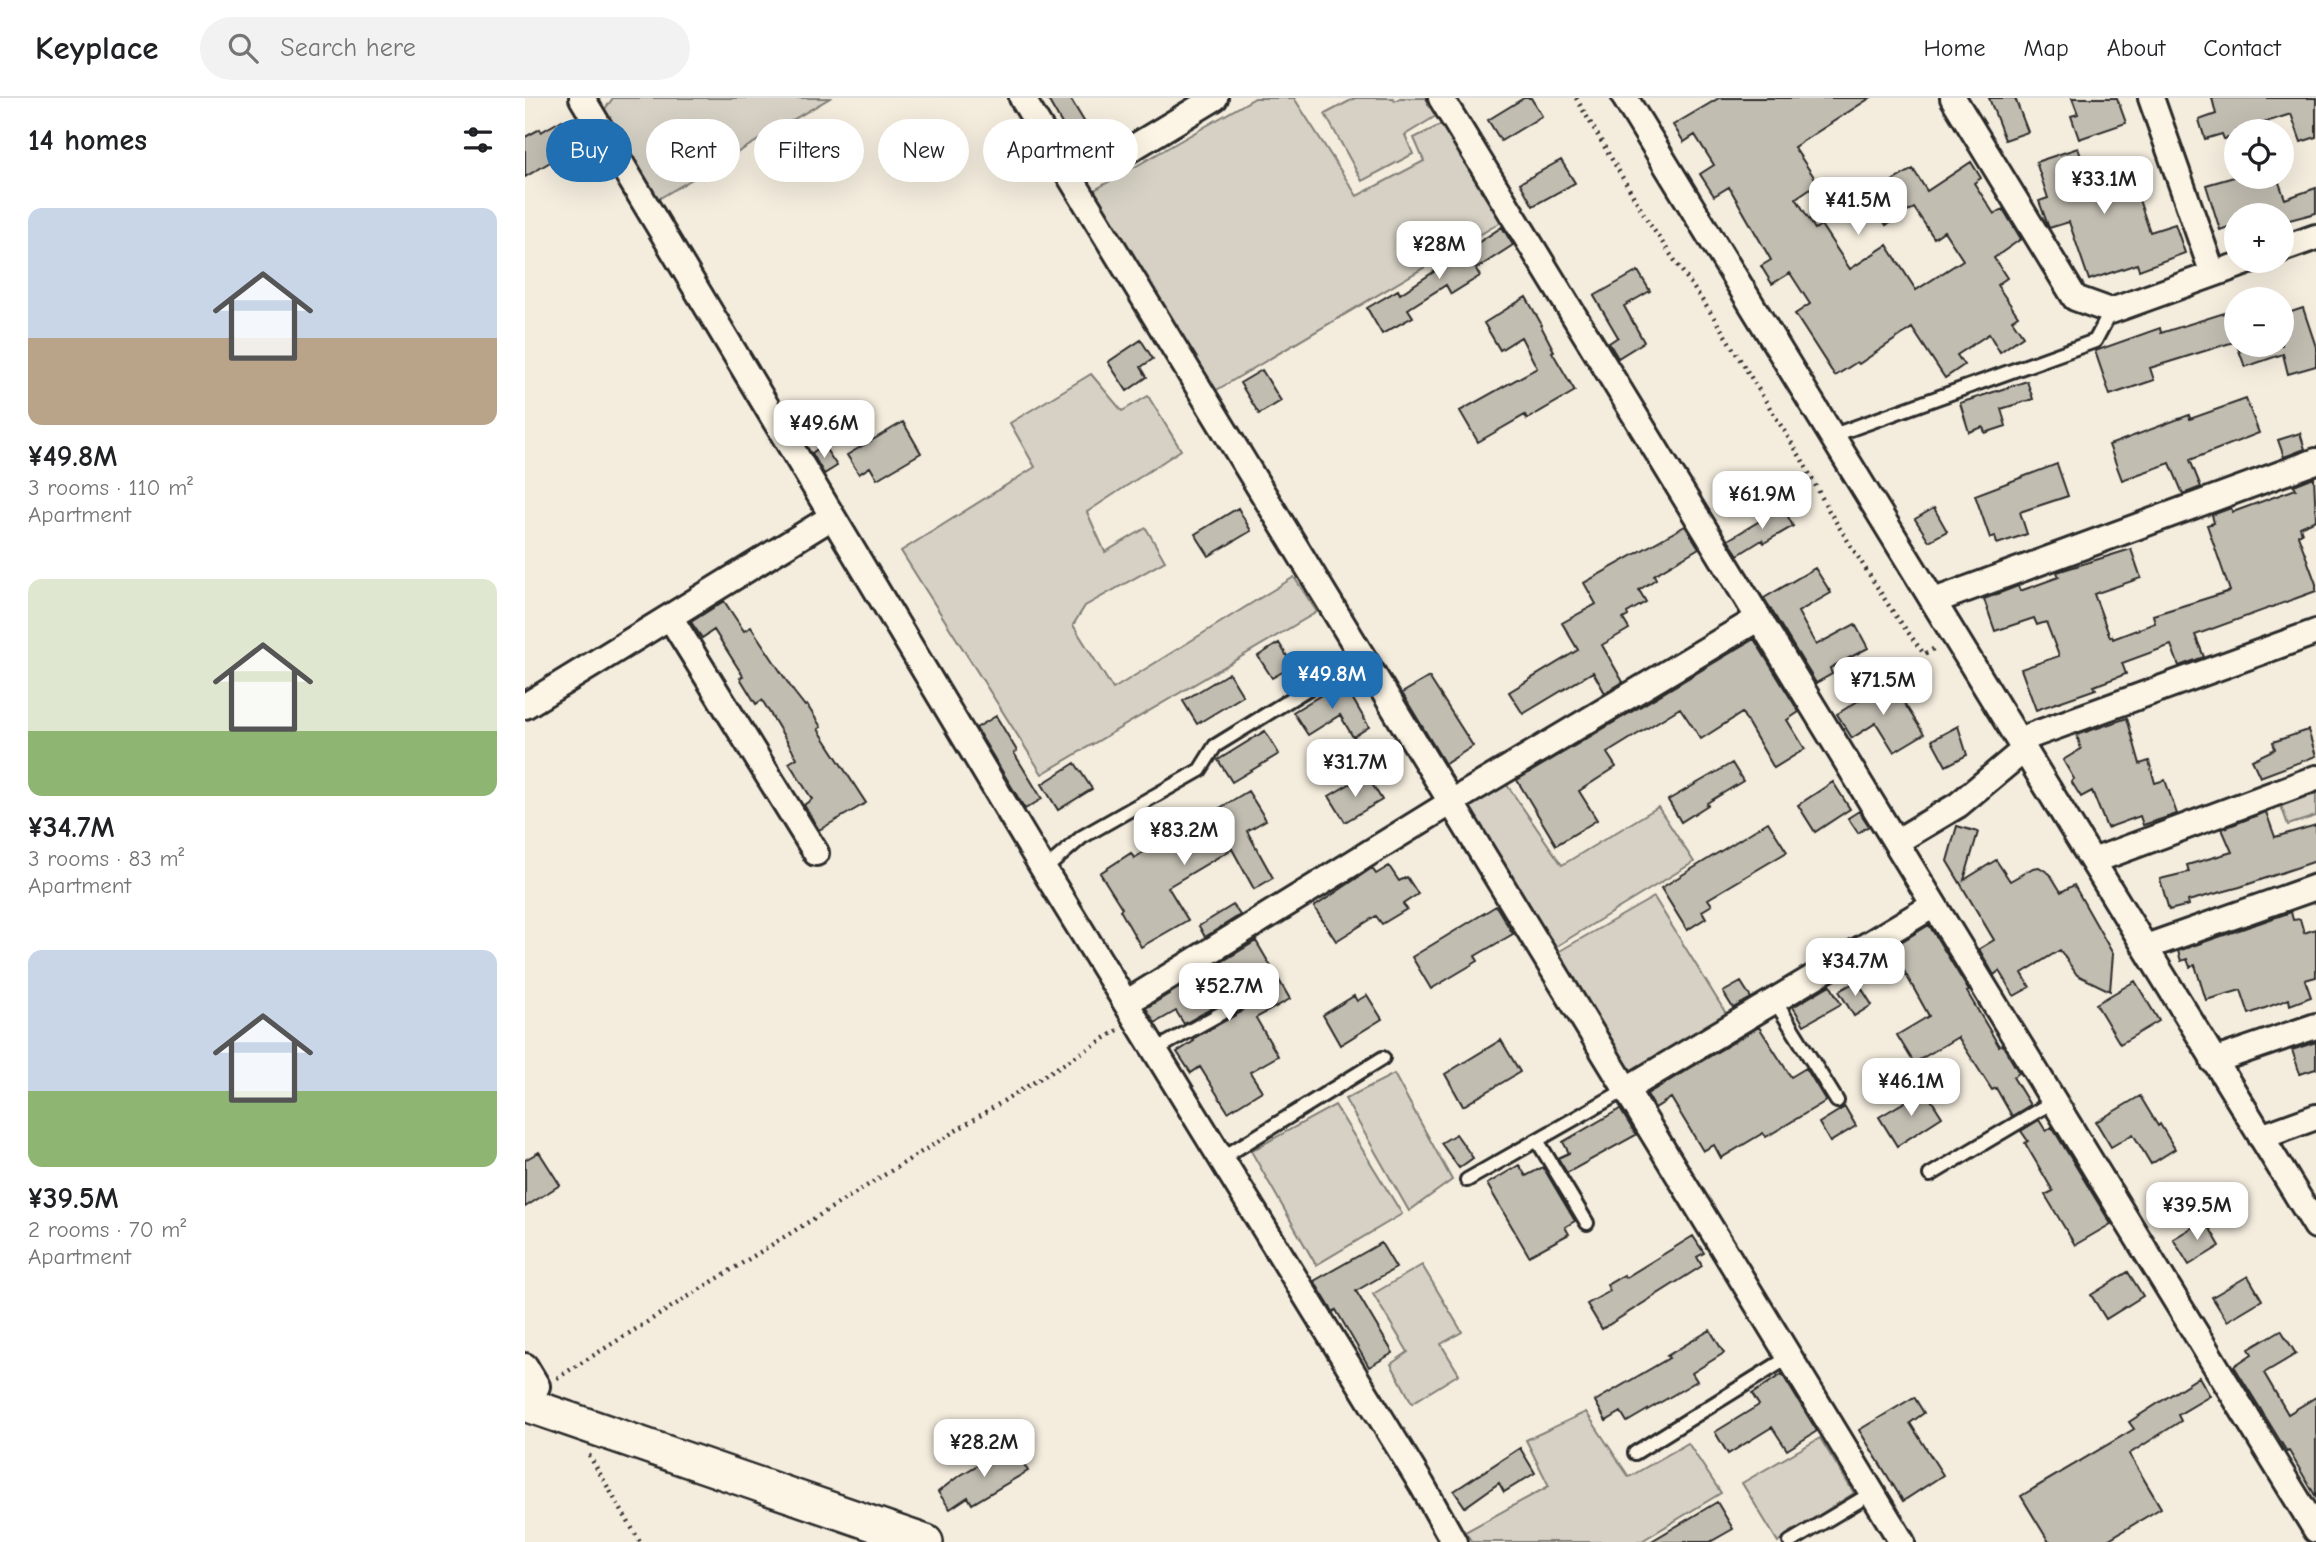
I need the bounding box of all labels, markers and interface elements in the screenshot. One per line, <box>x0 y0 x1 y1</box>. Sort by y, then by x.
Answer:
search box <box>200 17 690 80</box>
text: Keyplace <box>35 29 158 67</box>
icon: search <box>224 29 262 67</box>
text: Search here <box>280 33 416 63</box>
text: Home <box>1924 34 1985 62</box>
text: Map <box>2023 34 2069 62</box>
text: About <box>2107 34 2165 62</box>
text: Contact <box>2203 34 2281 62</box>
chip: Buy <box>546 119 632 182</box>
chip: Rent <box>646 119 740 182</box>
chip: Filters <box>754 119 864 182</box>
chip: New <box>878 119 969 182</box>
chip: Apartment <box>983 119 1138 182</box>
map controls <box>2224 119 2294 357</box>
button: locate <box>2224 119 2294 189</box>
icon: filters <box>459 121 497 159</box>
text: 14 homes <box>28 123 147 158</box>
pin: ¥33.1M <box>2047 156 2161 216</box>
text: ¥33.1M <box>2071 165 2137 192</box>
pin: ¥41.5M <box>1801 178 1915 237</box>
text: ¥41.5M <box>1825 186 1891 213</box>
button: + <box>2224 203 2294 273</box>
pin: ¥28M <box>1398 222 1480 281</box>
text: ¥28M <box>1412 230 1466 257</box>
icon: home <box>200 253 326 379</box>
button: − <box>2224 287 2294 357</box>
pin: ¥49.6M <box>767 400 881 460</box>
text: ¥49.6M <box>790 409 858 436</box>
text: ¥49.8M <box>28 439 118 474</box>
pin: ¥61.9M <box>1705 472 1819 531</box>
text: 3 rooms · 110 m² <box>28 474 193 501</box>
text: ¥61.9M <box>1728 480 1796 507</box>
text: Apartment <box>28 501 131 528</box>
icon: home <box>200 624 326 750</box>
pin: ¥49.8M <box>1275 652 1389 711</box>
pin: ¥71.5M <box>1826 658 1940 717</box>
text: ¥49.8M <box>1298 660 1366 687</box>
text: ¥71.5M <box>1850 666 1916 693</box>
pin: ¥31.7M <box>1298 740 1412 799</box>
text: ¥31.7M <box>1323 748 1387 775</box>
pin: ¥83.2M <box>1127 808 1241 867</box>
text: ¥34.7M <box>28 810 115 845</box>
text: ¥83.2M <box>1150 816 1218 843</box>
text: 3 rooms · 83 m² <box>28 845 184 872</box>
text: Apartment <box>28 872 131 899</box>
pin: ¥34.7M <box>1798 939 1912 998</box>
text: ¥34.7M <box>1822 947 1888 974</box>
pin: ¥52.7M <box>1172 964 1286 1023</box>
text: ¥52.7M <box>1195 972 1263 999</box>
icon: home <box>200 995 326 1121</box>
pin: ¥46.1M <box>1854 1058 1968 1118</box>
text: ¥46.1M <box>1878 1067 1944 1094</box>
text: ¥39.5M <box>28 1181 119 1216</box>
pin: ¥39.5M <box>2140 1182 2254 1242</box>
text: ¥39.5M <box>2162 1191 2232 1218</box>
text: 2 rooms · 70 m² <box>28 1216 186 1243</box>
text: Apartment <box>28 1243 131 1270</box>
pin: ¥28.2M <box>927 1420 1041 1479</box>
text: ¥28.2M <box>950 1428 1018 1455</box>

